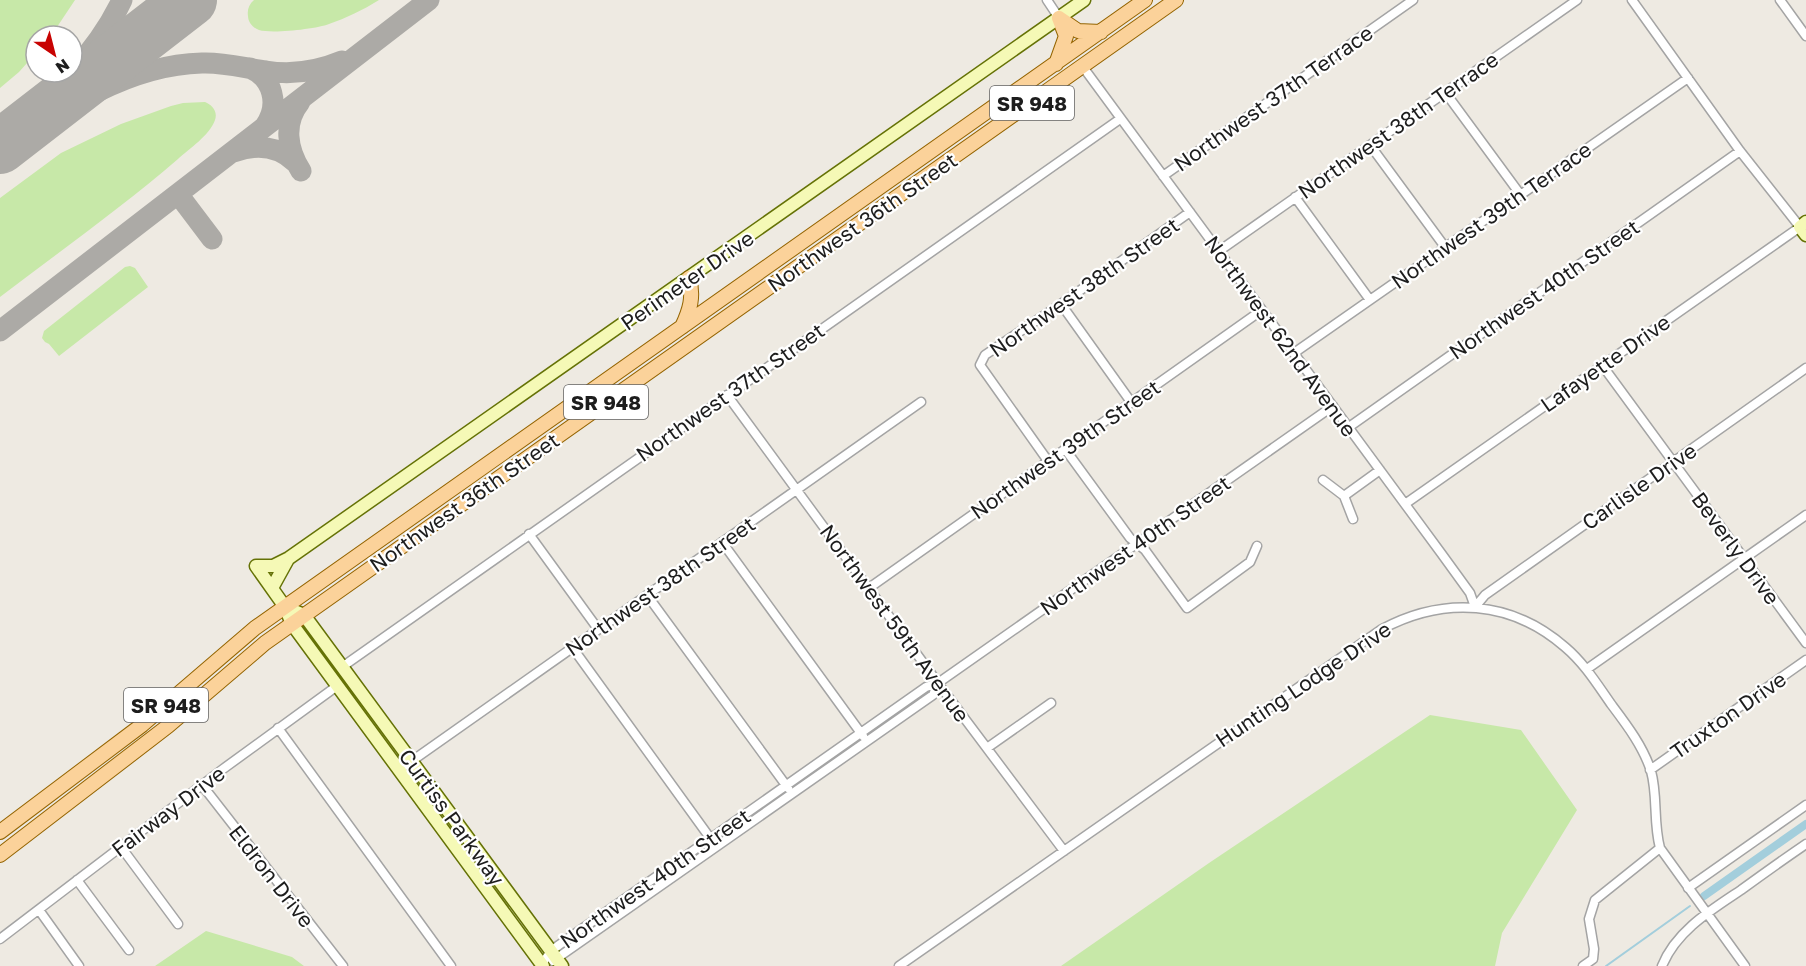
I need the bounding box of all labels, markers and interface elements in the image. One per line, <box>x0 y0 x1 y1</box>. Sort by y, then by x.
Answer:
street label: Northwest 37th Terrace <box>1168 19 1378 177</box>
north arrow <box>24 24 84 84</box>
street label: Northwest 38th Terrace <box>1293 46 1503 204</box>
text: N <box>52 55 73 78</box>
road number: SR 948 <box>990 86 1074 120</box>
street label: Northwest 39th Terrace <box>1386 136 1596 294</box>
street label: Northwest 36th Street <box>762 147 962 297</box>
street label: Northwest 38th Street <box>984 212 1184 362</box>
street label: Northwest 40th Street <box>1444 213 1644 365</box>
street label: Perimeter Drive <box>615 225 759 335</box>
street label: Northwest 62nd Avenue <box>1199 230 1363 442</box>
street label: Lafayette Drive <box>1535 309 1675 417</box>
street label: Northwest 37th Street <box>631 317 829 467</box>
street label: Northwest 39th Street <box>965 374 1165 524</box>
road number: SR 948 <box>564 385 648 419</box>
street label: Northwest 36th Street <box>364 427 564 577</box>
street label: Carlisle Drive <box>1577 437 1701 535</box>
street label: Northwest 40th Street <box>1035 469 1235 621</box>
street label: Beverly Drive <box>1686 487 1786 609</box>
street label: Northwest 38th Street <box>560 511 760 661</box>
street label: Northwest 59th Avenue <box>815 519 975 727</box>
street label: Hunting Lodge Drive <box>1210 616 1396 752</box>
street label: Truxton Drive <box>1665 666 1791 764</box>
road number: SR 948 <box>124 688 208 722</box>
street label: Curtiss Parkway <box>394 744 510 891</box>
street label: Fairway Drive <box>106 760 230 862</box>
street label: Northwest 40th Street <box>555 802 755 954</box>
street label: Eldron Drive <box>224 820 320 932</box>

